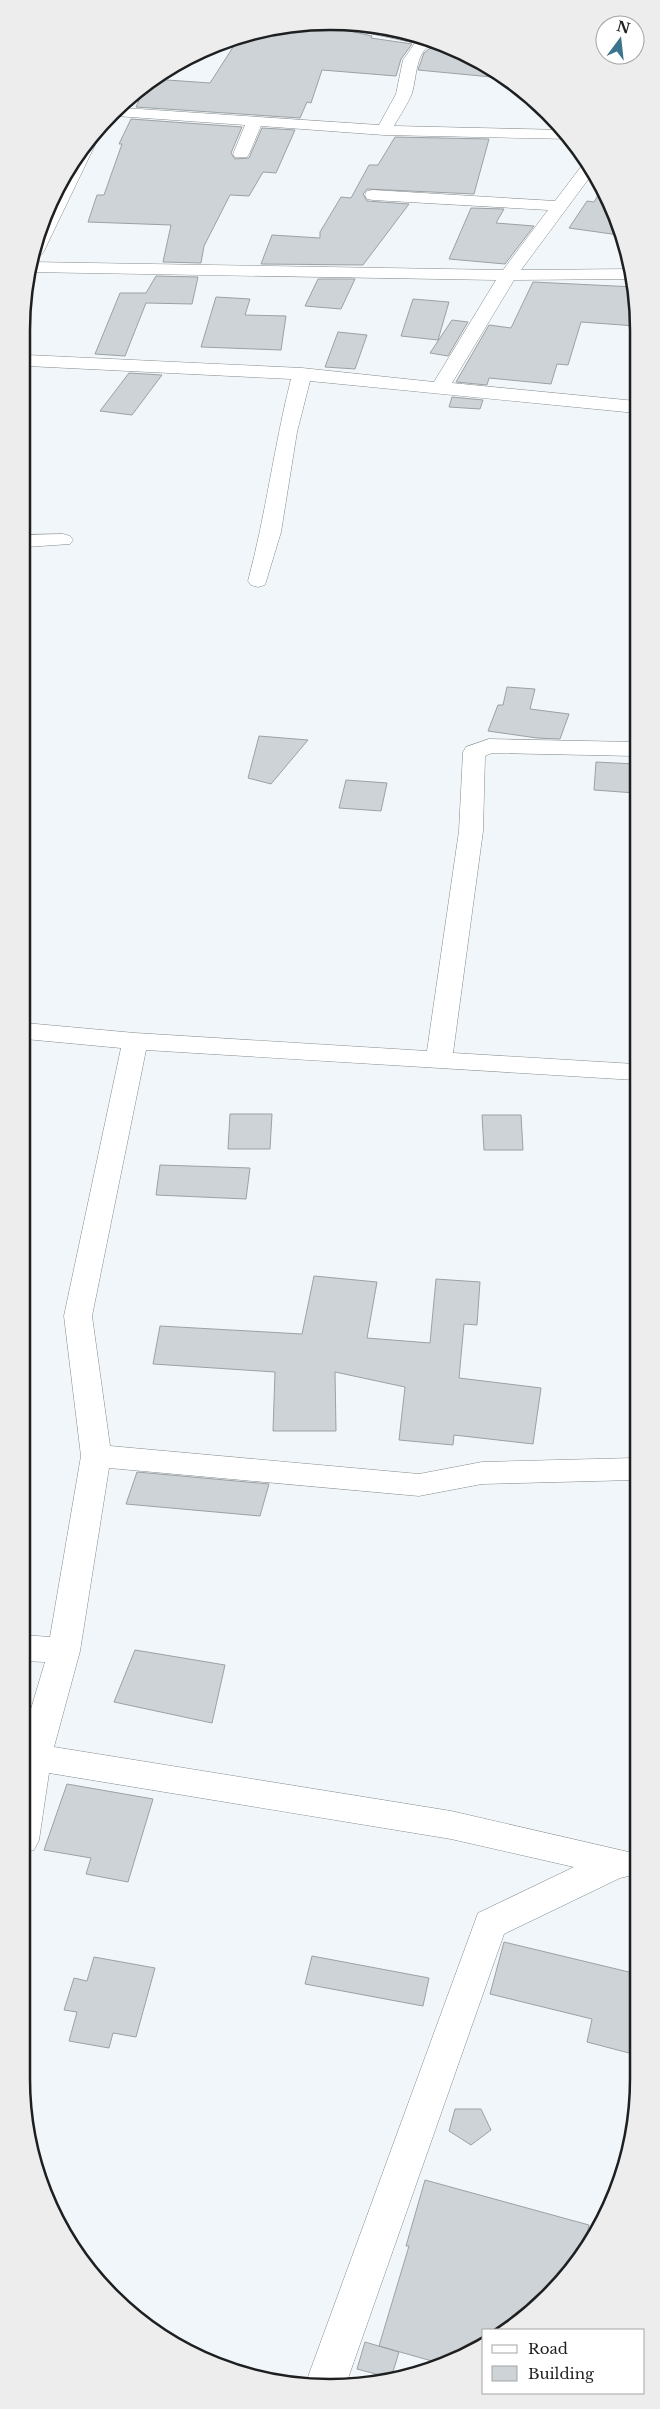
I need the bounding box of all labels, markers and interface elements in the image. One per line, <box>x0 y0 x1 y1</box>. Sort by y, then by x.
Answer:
north arrow <box>595 15 645 65</box>
text: N <box>615 17 632 38</box>
legend <box>482 2329 645 2394</box>
text: Road <box>528 2339 568 2358</box>
text: Building <box>528 2364 595 2383</box>

